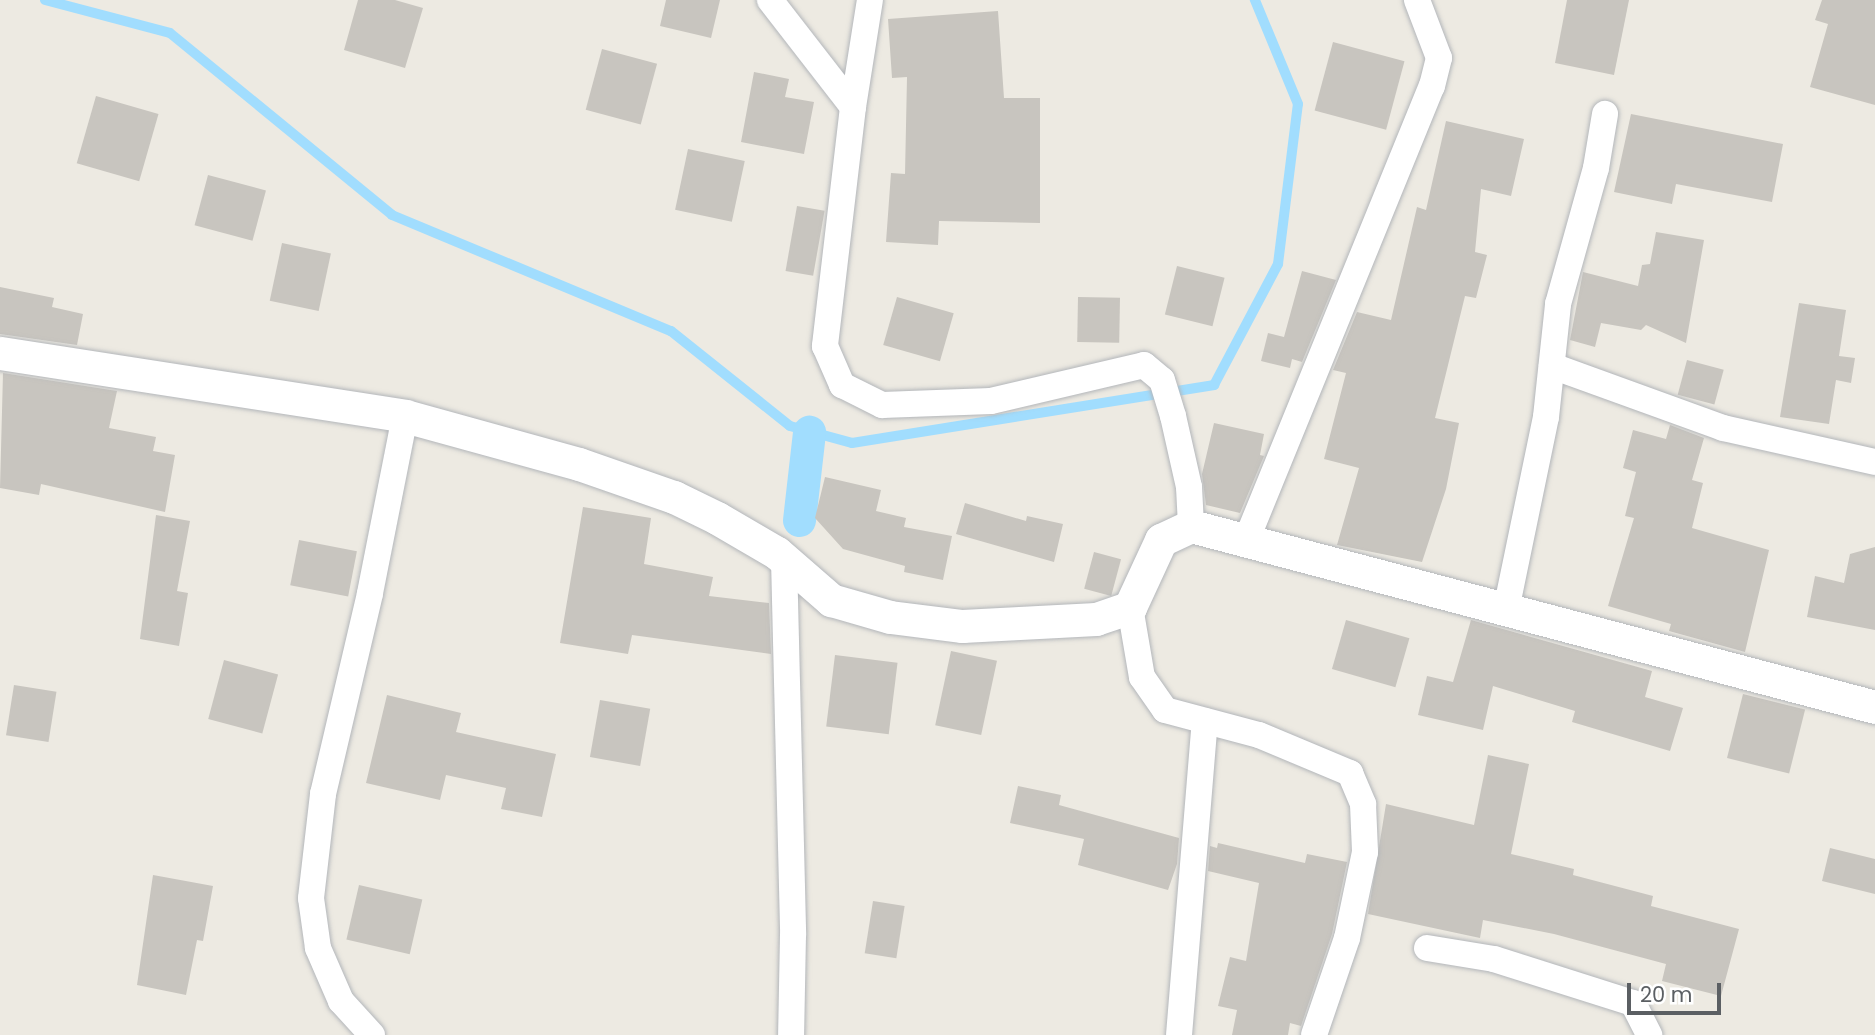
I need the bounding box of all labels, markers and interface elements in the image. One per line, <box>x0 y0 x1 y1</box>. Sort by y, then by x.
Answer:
scale bar <box>1630 968 1724 1012</box>
text: 20 m <box>1640 980 1693 1009</box>

